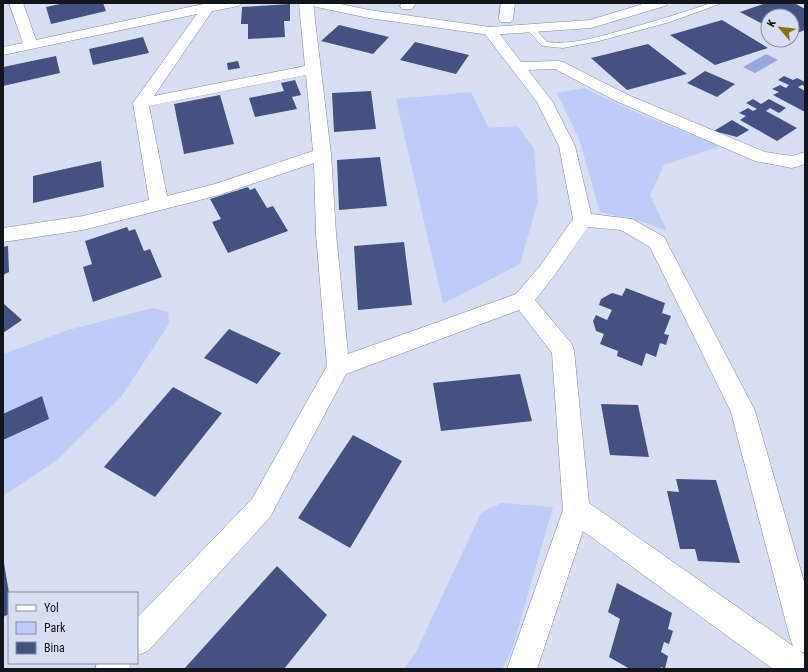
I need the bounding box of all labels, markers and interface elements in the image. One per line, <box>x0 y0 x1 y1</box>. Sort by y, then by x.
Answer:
north arrow <box>760 8 800 48</box>
text: K <box>764 17 779 29</box>
legend <box>8 592 138 664</box>
text: Yol <box>44 601 59 615</box>
text: Park <box>44 621 66 635</box>
text: Bina <box>44 641 65 655</box>

